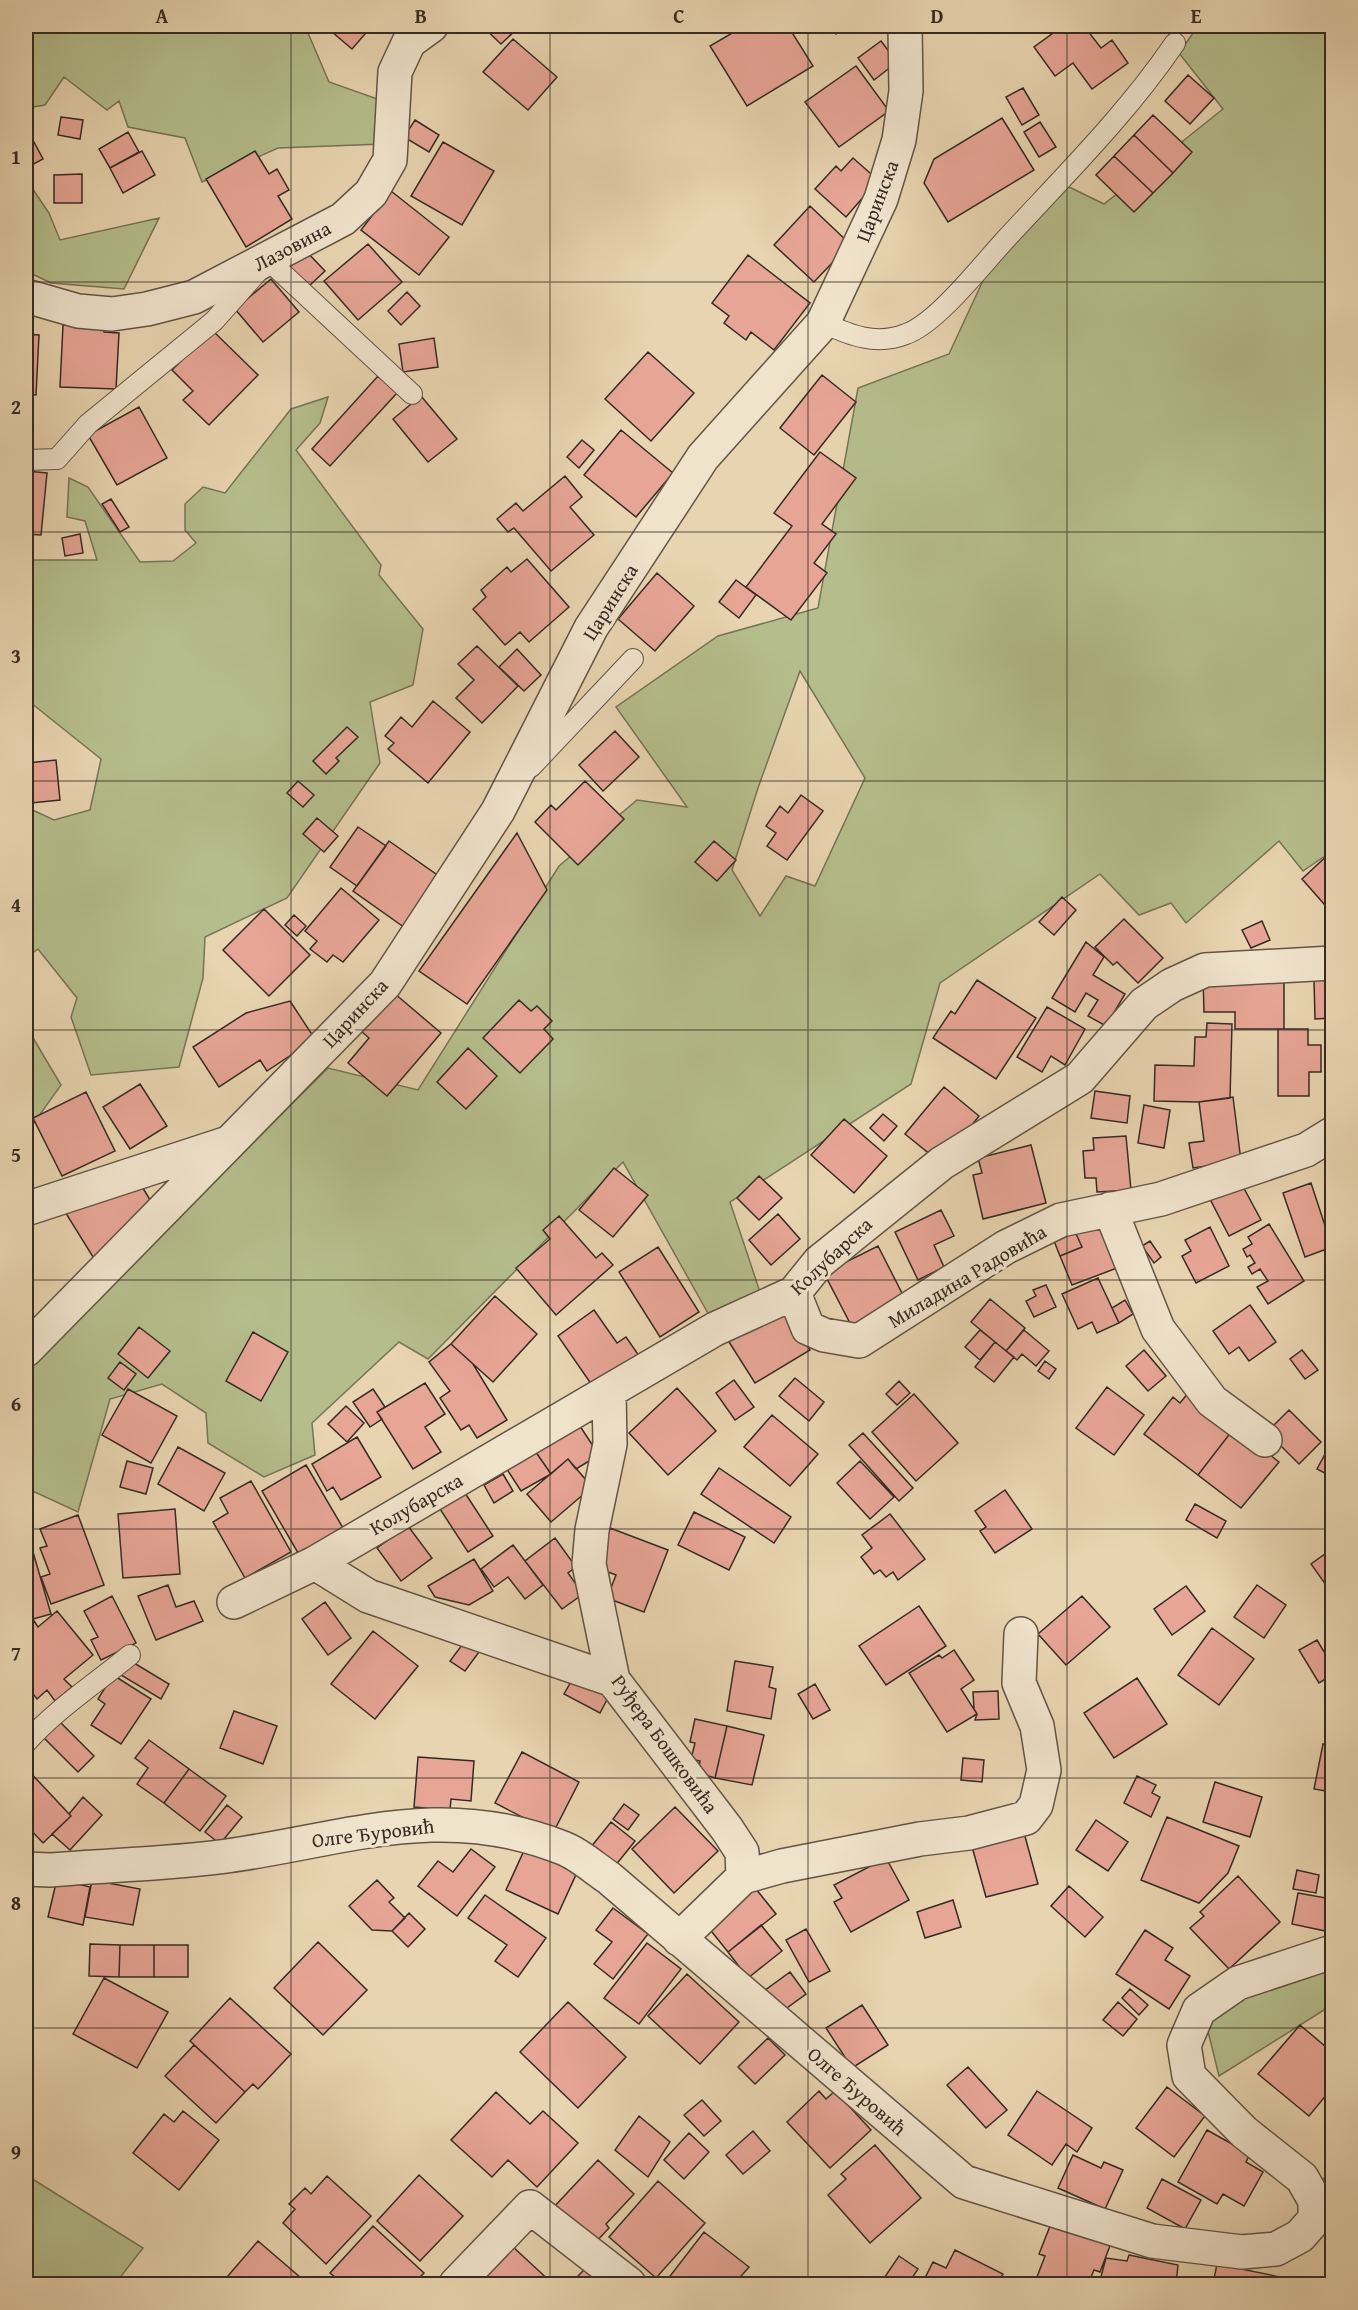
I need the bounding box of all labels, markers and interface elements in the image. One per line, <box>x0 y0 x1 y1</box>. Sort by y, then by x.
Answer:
text: A <box>156 1 169 30</box>
text: B <box>415 1 427 30</box>
text: C <box>673 1 685 30</box>
text: D <box>930 1 944 30</box>
text: E <box>1191 1 1202 30</box>
text: 1 <box>11 142 21 171</box>
street label: Царинска <box>848 155 906 246</box>
street label: Лазовина <box>248 213 336 278</box>
text: 2 <box>11 392 21 421</box>
street label: Царинска <box>575 557 645 646</box>
text: 3 <box>11 641 21 670</box>
text: 4 <box>11 890 21 919</box>
street label: Царинска <box>315 971 395 1054</box>
text: 5 <box>11 1140 21 1169</box>
street label: Колубарска <box>783 1210 879 1301</box>
street label: Миладина Радовића <box>882 1217 1052 1334</box>
text: 6 <box>11 1389 21 1418</box>
street label: Колубарска <box>364 1465 468 1542</box>
text: 7 <box>11 1638 21 1667</box>
street label: Руђера Бошковића <box>605 1668 726 1820</box>
street label: Олге Ђуровић <box>310 1811 436 1854</box>
text: 8 <box>11 1888 21 1917</box>
street label: Олге Ђуровић <box>801 2039 913 2142</box>
text: 9 <box>11 2137 21 2166</box>

